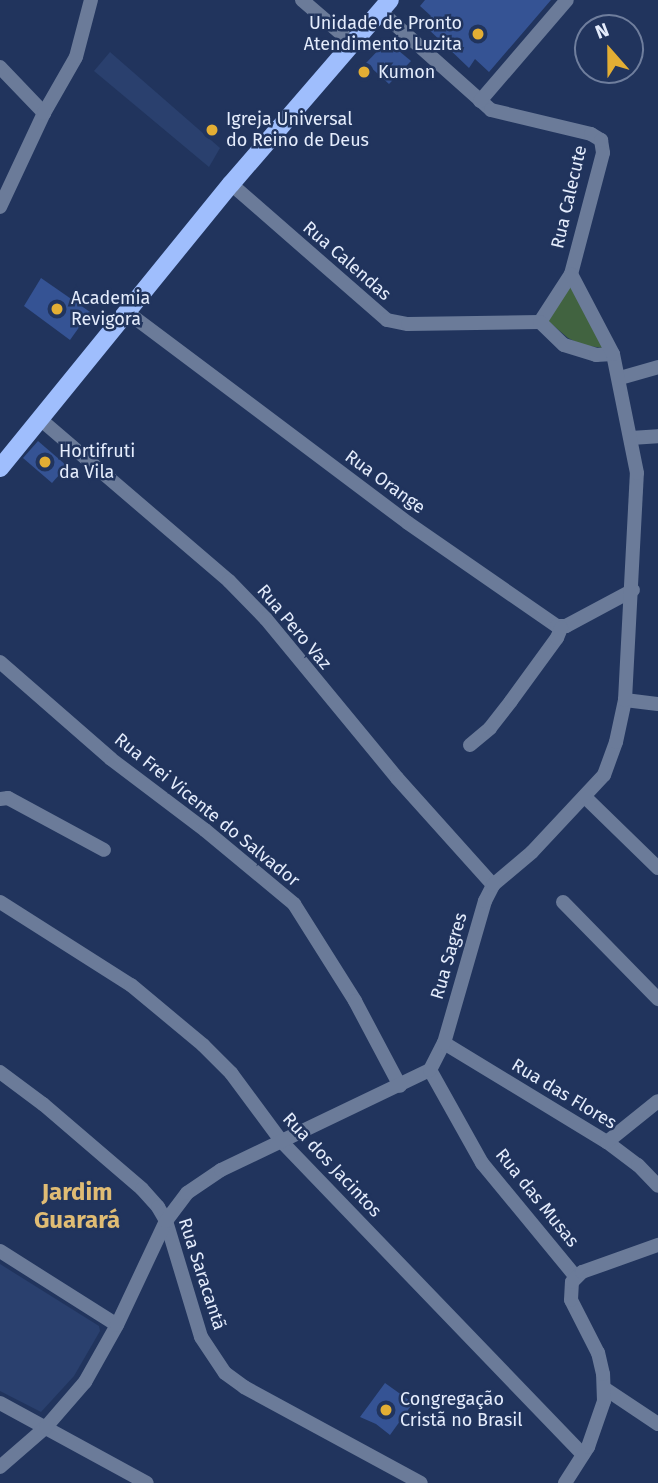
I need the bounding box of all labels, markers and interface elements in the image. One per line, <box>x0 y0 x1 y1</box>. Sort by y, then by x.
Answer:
place label: Unidade de Pronto Atendimento Luzita <box>304 13 462 56</box>
north arrow <box>574 14 644 84</box>
text: N <box>592 18 612 44</box>
marker: Unidade de Pronto Atendimento Luzita <box>468 24 488 44</box>
place label: Kumon <box>378 61 435 83</box>
marker: Kumon <box>356 64 372 80</box>
place label: Igreja Universal do Reino de Deus <box>226 109 369 152</box>
marker: Igreja Universal do Reino de Deus <box>204 122 220 138</box>
street label: Rua Calecute <box>547 143 591 251</box>
street label: Rua Calendas <box>298 217 396 305</box>
place label: Academia Revigora <box>71 288 150 330</box>
marker: Academia Revigora <box>49 301 65 317</box>
place label: Hortifruti da Vila <box>59 441 135 484</box>
street label: Rua Orange <box>341 446 429 518</box>
marker: Hortifruti da Vila <box>37 454 53 470</box>
street label: Rua Pero Vaz <box>252 580 336 674</box>
street label: Rua Frei Vicente do Salvador <box>110 729 304 891</box>
street label: Rua Sagres <box>426 910 472 1002</box>
street label: Rua das Flores <box>508 1054 620 1134</box>
street label: Rua dos Jacintos <box>278 1108 386 1222</box>
street label: Rua das Musas <box>491 1144 583 1252</box>
district label: Jardim Guarará <box>34 1179 120 1235</box>
street label: Rua Saracantã <box>174 1215 230 1333</box>
place label: Congregação Cristã no Brasil <box>400 1389 523 1432</box>
marker: Congregação Cristã no Brasil <box>378 1402 394 1418</box>

